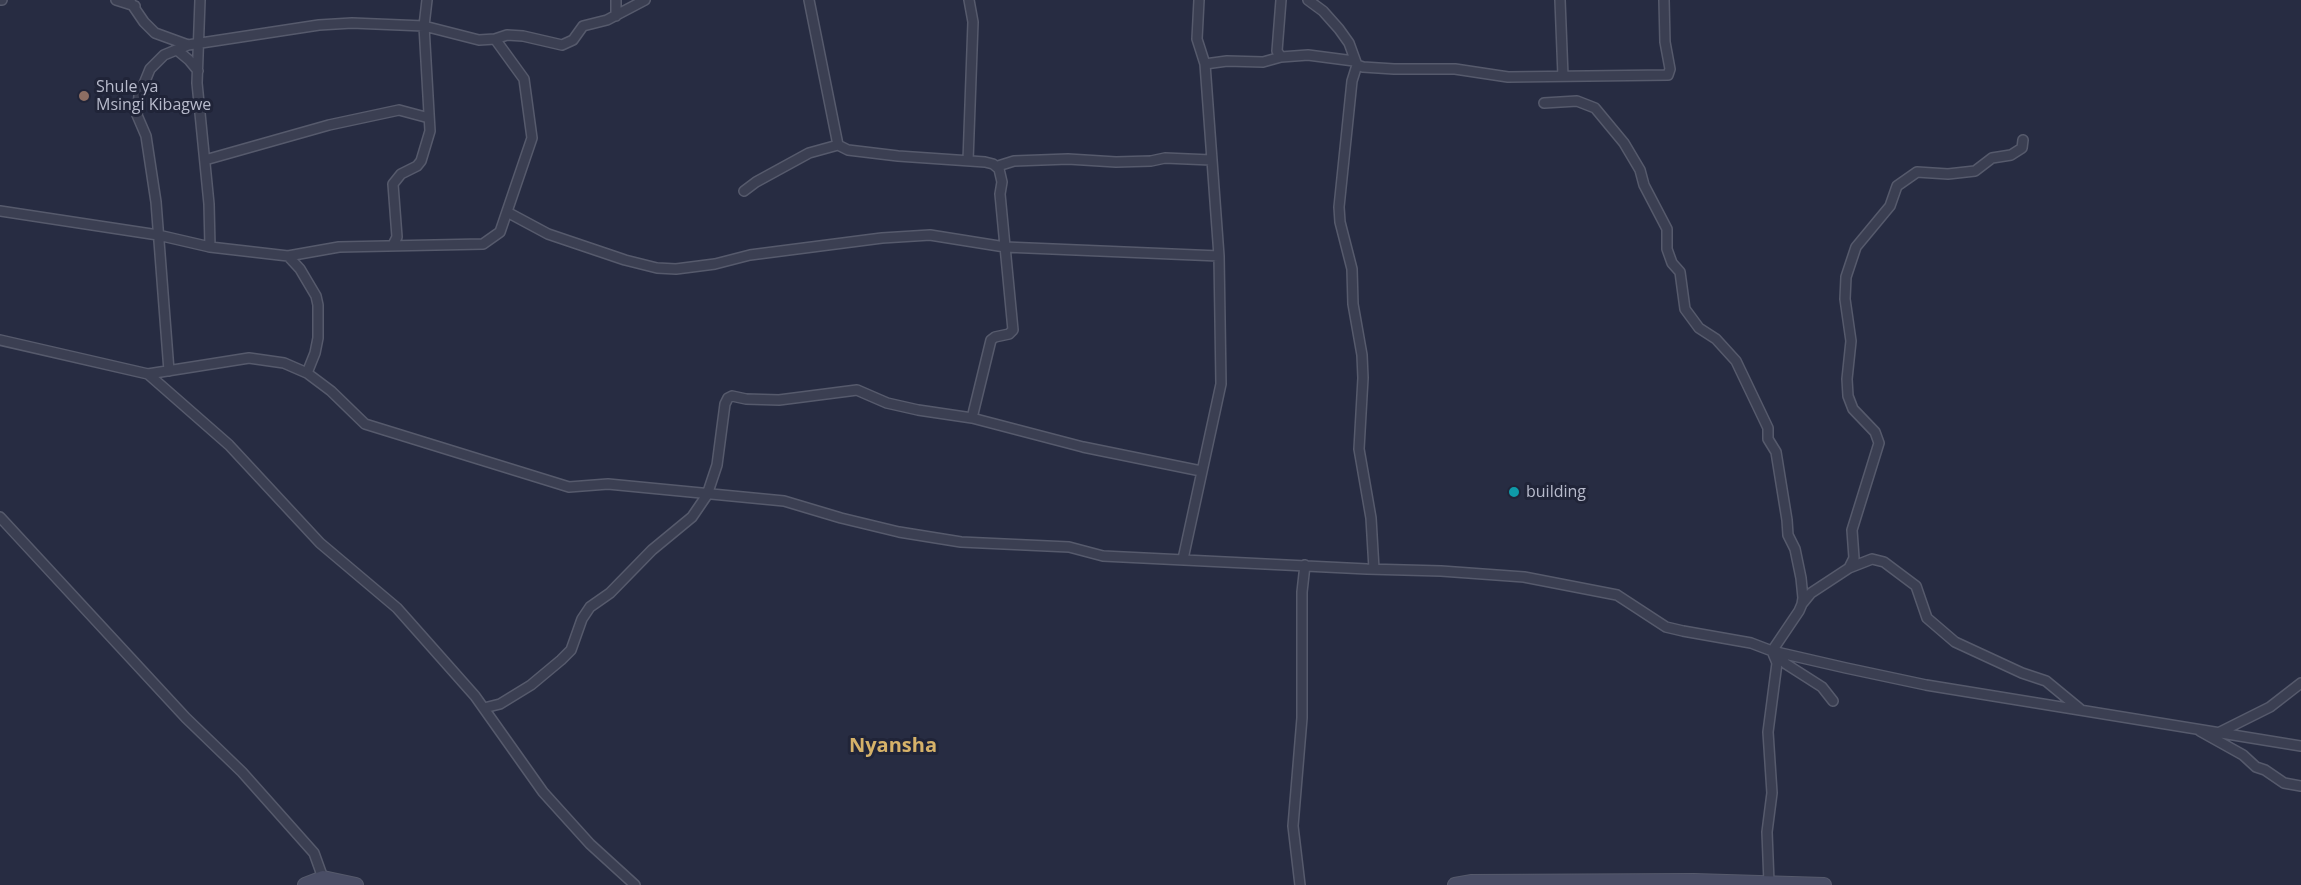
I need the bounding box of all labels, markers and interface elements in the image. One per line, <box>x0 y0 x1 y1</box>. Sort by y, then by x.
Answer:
place label: Shule ya Msingi Kibagwe <box>96 77 211 115</box>
marker: Shule ya Msingi Kibagwe <box>77 89 91 103</box>
place label: building <box>1526 482 1586 502</box>
marker: building <box>1507 485 1521 499</box>
district label: Nyansha <box>849 734 937 758</box>

